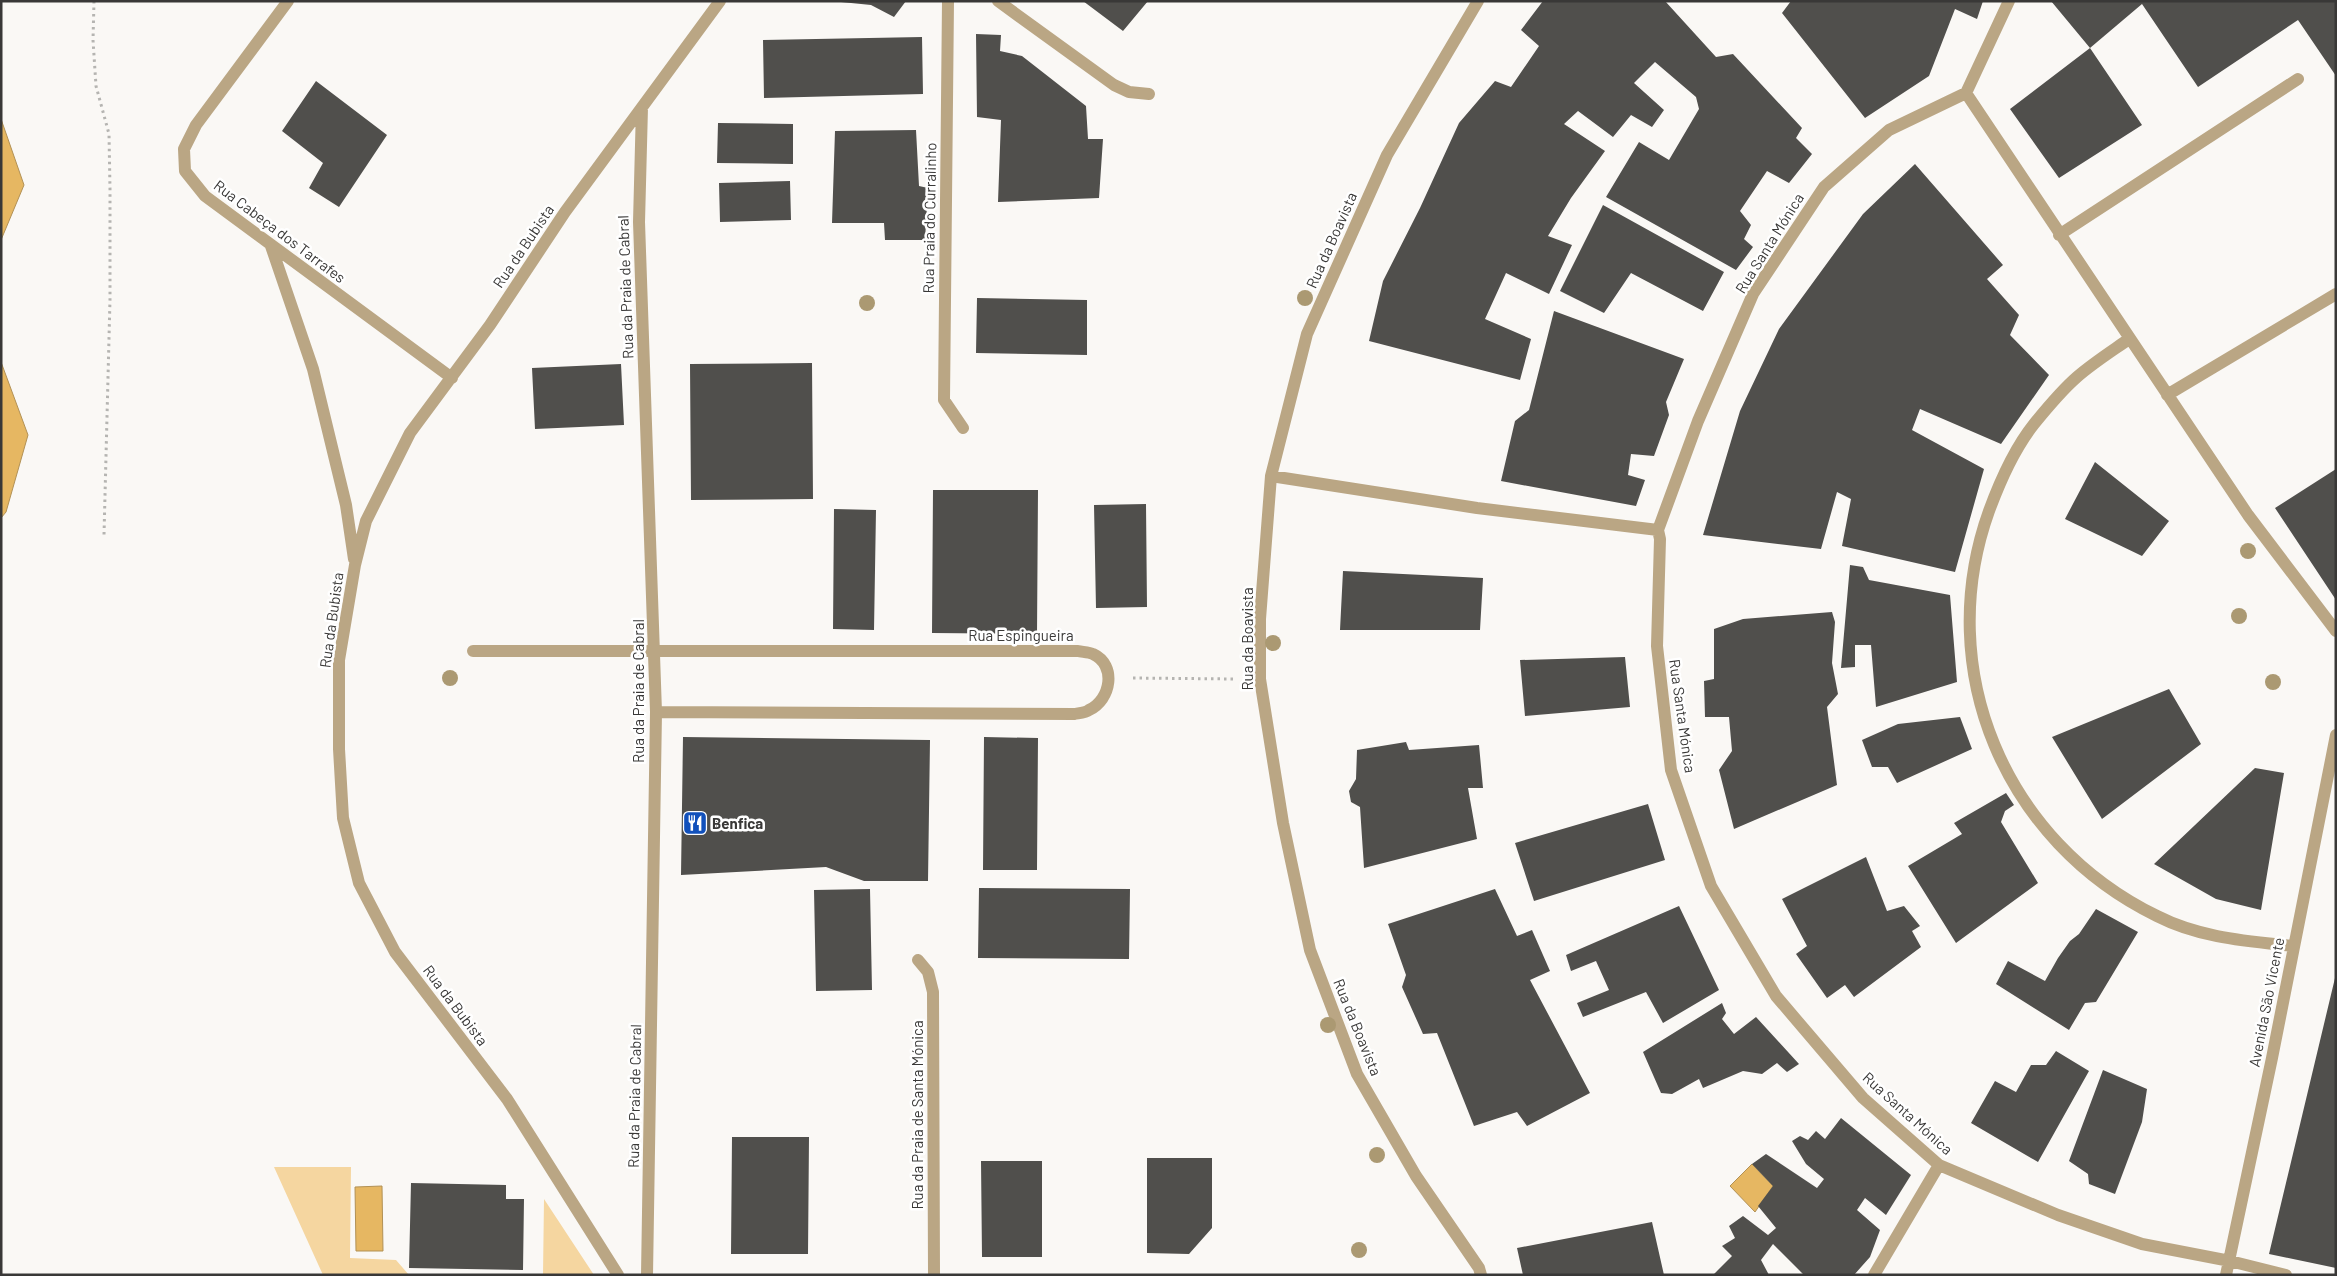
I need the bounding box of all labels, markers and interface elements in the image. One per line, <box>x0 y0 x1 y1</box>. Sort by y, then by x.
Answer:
street label: Rua Praia do Curralinho <box>919 142 939 294</box>
street label: Rua Cabeça dos Tarrafes <box>211 176 349 286</box>
street label: Rua da Boavista <box>1302 189 1360 291</box>
street label: Rua Santa Mónica <box>1731 190 1807 296</box>
street label: Rua da Bubista <box>489 201 557 291</box>
street label: Rua da Praia de Cabral <box>613 215 637 359</box>
street label: Rua da Bubista <box>315 571 347 669</box>
street label: Rua da Boavista <box>1238 587 1256 691</box>
street label: Rua da Praia de Cabral <box>629 619 647 763</box>
street label: Rua Espingueira <box>968 626 1074 644</box>
street label: Rua Santa Mónica <box>1666 658 1700 774</box>
restaurant icon: Benfica <box>682 810 708 836</box>
place label: Benfica <box>712 814 763 832</box>
street label: Avenida São Vicente <box>2245 936 2287 1068</box>
street label: Rua da Bubista <box>420 961 492 1049</box>
street label: Rua da Boavista <box>1330 976 1386 1078</box>
street label: Rua da Praia de Santa Mónica <box>908 1020 926 1210</box>
street label: Rua da Praia de Cabral <box>624 1024 644 1168</box>
street label: Rua Santa Mónica <box>1859 1068 1957 1158</box>

